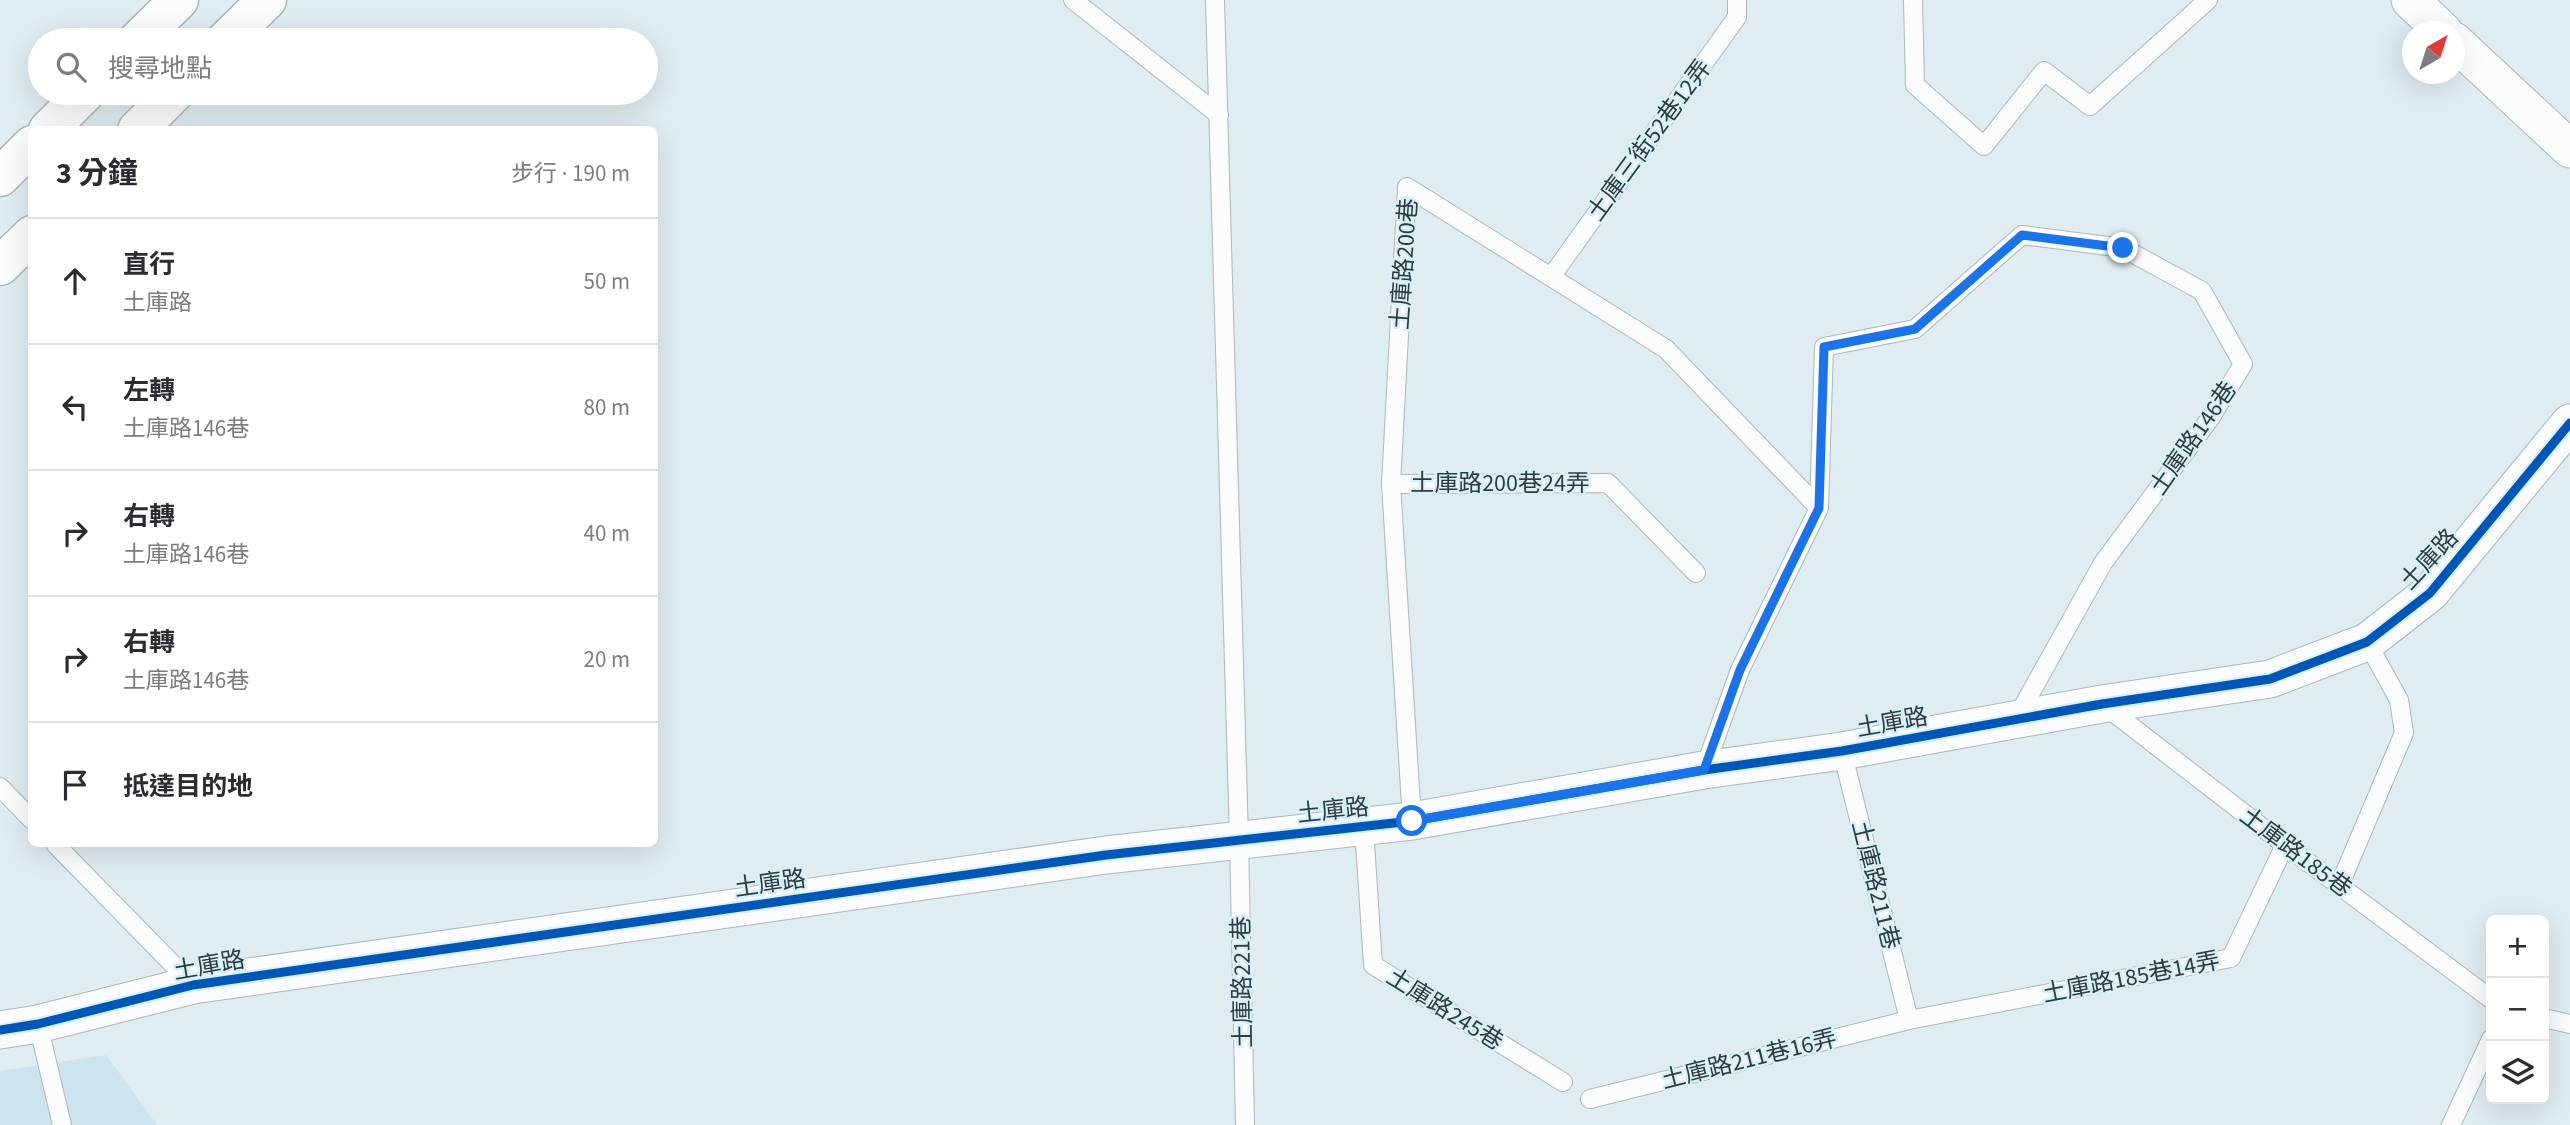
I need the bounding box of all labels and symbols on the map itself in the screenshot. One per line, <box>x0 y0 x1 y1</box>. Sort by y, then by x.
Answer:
north arrow <box>2402 21 2465 84</box>
street label: 土庫三街52巷12弄 <box>1579 52 1720 228</box>
street label: 土庫路200巷 <box>1382 197 1427 331</box>
route end <box>2107 232 2138 263</box>
street label: 土庫路146巷 <box>2141 374 2246 502</box>
street label: 土庫路200巷24弄 <box>1410 466 1590 501</box>
street label: 土庫路 <box>2392 521 2467 598</box>
street label: 土庫路 <box>1854 699 1931 746</box>
street label: 土庫路 <box>1295 789 1371 832</box>
street label: 土庫路185巷 <box>2233 799 2359 906</box>
route start <box>1396 805 1427 836</box>
street label: 土庫路211巷 <box>1843 817 1908 953</box>
street label: 土庫路 <box>732 861 808 906</box>
street label: 土庫路221巷 <box>1224 916 1261 1048</box>
street label: 土庫路 <box>171 942 248 989</box>
street label: 土庫路185巷14弄 <box>2040 943 2223 1012</box>
street label: 土庫路245巷 <box>1380 960 1510 1059</box>
street label: 土庫路211巷16弄 <box>1658 1021 1841 1098</box>

